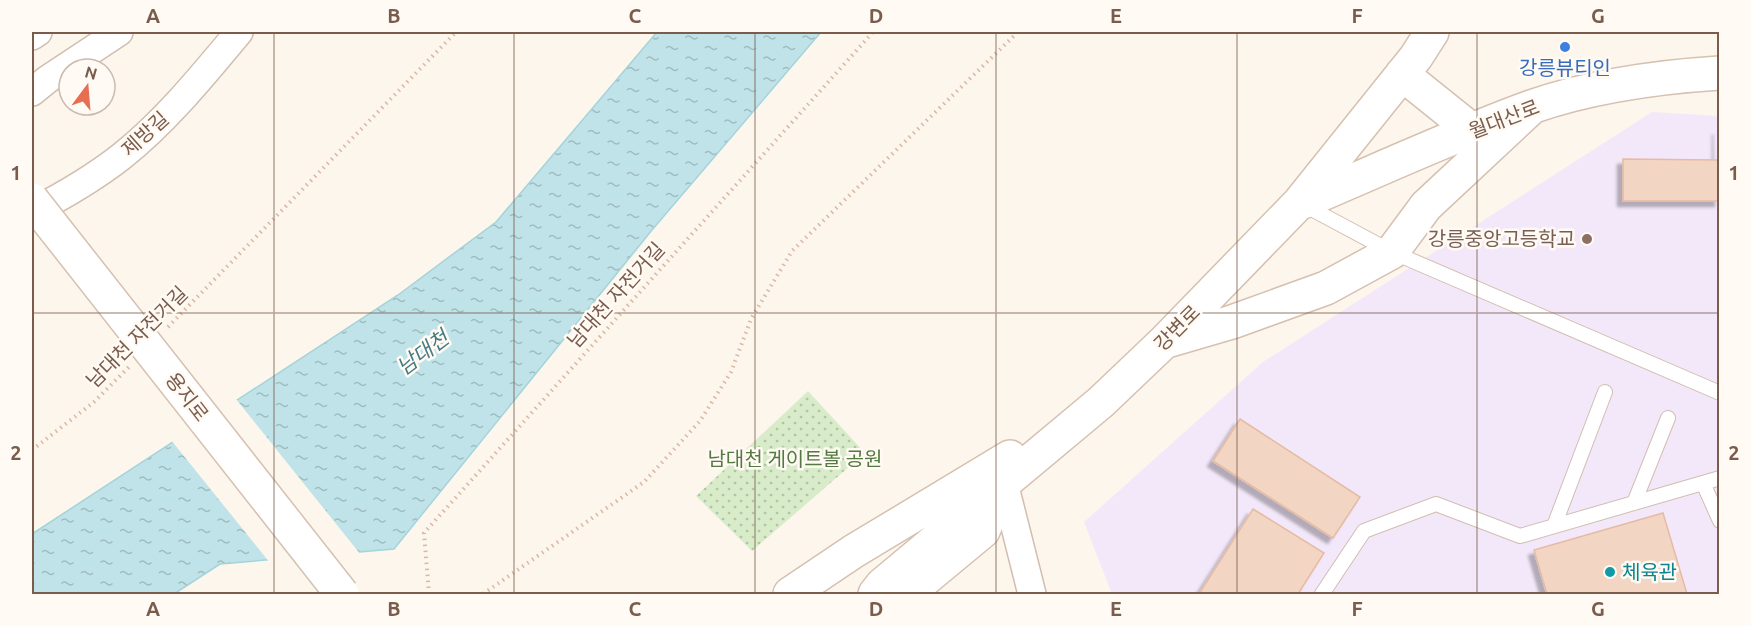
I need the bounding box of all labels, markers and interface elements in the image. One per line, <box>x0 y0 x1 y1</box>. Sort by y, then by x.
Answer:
text: A <box>146 4 160 27</box>
text: B <box>387 4 401 27</box>
text: C <box>629 4 642 27</box>
text: D <box>869 4 883 27</box>
text: E <box>1110 4 1122 27</box>
text: F <box>1351 4 1363 27</box>
text: G <box>1591 4 1605 27</box>
marker: 강릉뷰티인 <box>1558 40 1572 54</box>
place label: 강릉뷰티인 <box>1519 56 1611 79</box>
north arrow <box>57 57 117 117</box>
text: N <box>83 62 99 83</box>
street label: 월대산로 <box>1465 95 1542 142</box>
street label: 제방길 <box>116 107 173 161</box>
text: 1 <box>10 161 22 184</box>
text: 1 <box>1728 161 1740 184</box>
place label: 강릉중앙고등학교 <box>1428 227 1575 250</box>
marker: 강릉중앙고등학교 <box>1580 232 1594 246</box>
street label: 남대천 자전거길 <box>562 237 669 352</box>
street label: 남대천 자전거길 <box>81 281 192 392</box>
street label: 강변로 <box>1149 300 1204 355</box>
water label: 남대천 <box>392 324 455 379</box>
street label: 용지로 <box>161 368 213 426</box>
text: 2 <box>10 441 22 464</box>
text: 2 <box>1728 441 1740 464</box>
park label: 남대천 게이트볼 공원 <box>708 447 882 470</box>
place label: 체육관 <box>1622 560 1677 583</box>
marker: 체육관 <box>1603 565 1617 579</box>
text: A <box>146 597 160 620</box>
text: B <box>387 597 401 620</box>
text: C <box>629 597 642 620</box>
text: D <box>869 597 883 620</box>
text: E <box>1110 597 1122 620</box>
text: F <box>1351 597 1363 620</box>
text: G <box>1591 597 1605 620</box>

